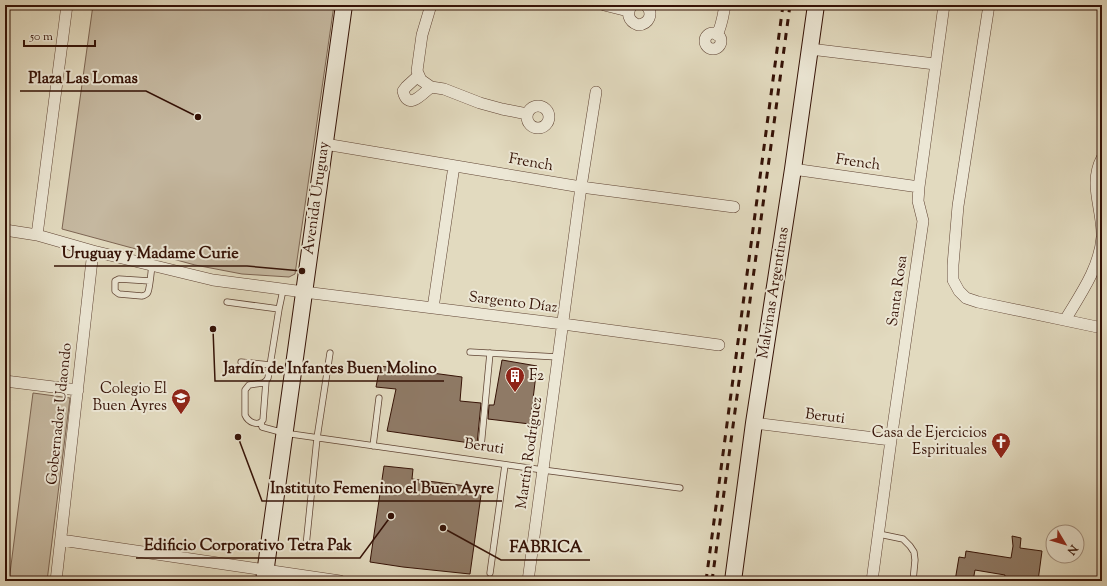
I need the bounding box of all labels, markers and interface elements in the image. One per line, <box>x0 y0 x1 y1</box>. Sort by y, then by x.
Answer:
scale bar <box>24 22 95 48</box>
text: 50 m <box>29 28 53 46</box>
callout: Plaza Las Lomas <box>20 63 146 91</box>
text: Plaza Las Lomas <box>28 68 138 91</box>
street label: Avenida Uruguay <box>299 140 335 256</box>
street label: French <box>507 149 555 177</box>
street label: French <box>834 149 882 177</box>
street label: Malvinas Argentinas <box>753 225 795 360</box>
callout: Uruguay y Madame Curie <box>54 238 247 266</box>
text: Uruguay y Madame Curie <box>61 243 239 266</box>
street label: Santa Rosa <box>883 254 913 328</box>
street label: Sargento Díaz <box>467 287 559 319</box>
street label: Gobernador Udaondo <box>42 342 78 486</box>
callout: Jardín de Infantes Buen Molino <box>215 353 444 381</box>
text: Jardín de Infantes Buen Molino <box>221 358 437 381</box>
building icon: F2 <box>504 365 526 393</box>
place label: F2 <box>529 366 544 387</box>
place label: Colegio El Buen Ayres <box>93 379 167 417</box>
school or university icon: Colegio El Buen Ayres <box>170 387 192 415</box>
street label: Martín Rodríguez <box>512 395 548 510</box>
street label: Beruti <box>804 404 846 430</box>
place label: Casa de Ejercicios Espirituales <box>872 423 987 461</box>
church icon: Casa de Ejercicios Espirituales <box>990 431 1012 459</box>
street label: Beruti <box>463 434 505 460</box>
callout: Instituto Femenino el Buen Ayre <box>262 473 502 501</box>
text: Instituto Femenino el Buen Ayre <box>270 478 494 501</box>
north arrow <box>1045 524 1085 564</box>
callout: Edificio Corporativo Tetra Pak <box>136 530 360 558</box>
callout: FABRICA <box>501 532 590 560</box>
text: Edificio Corporativo Tetra Pak <box>144 535 352 558</box>
text: FABRICA <box>510 537 582 560</box>
text: N <box>1063 540 1082 558</box>

